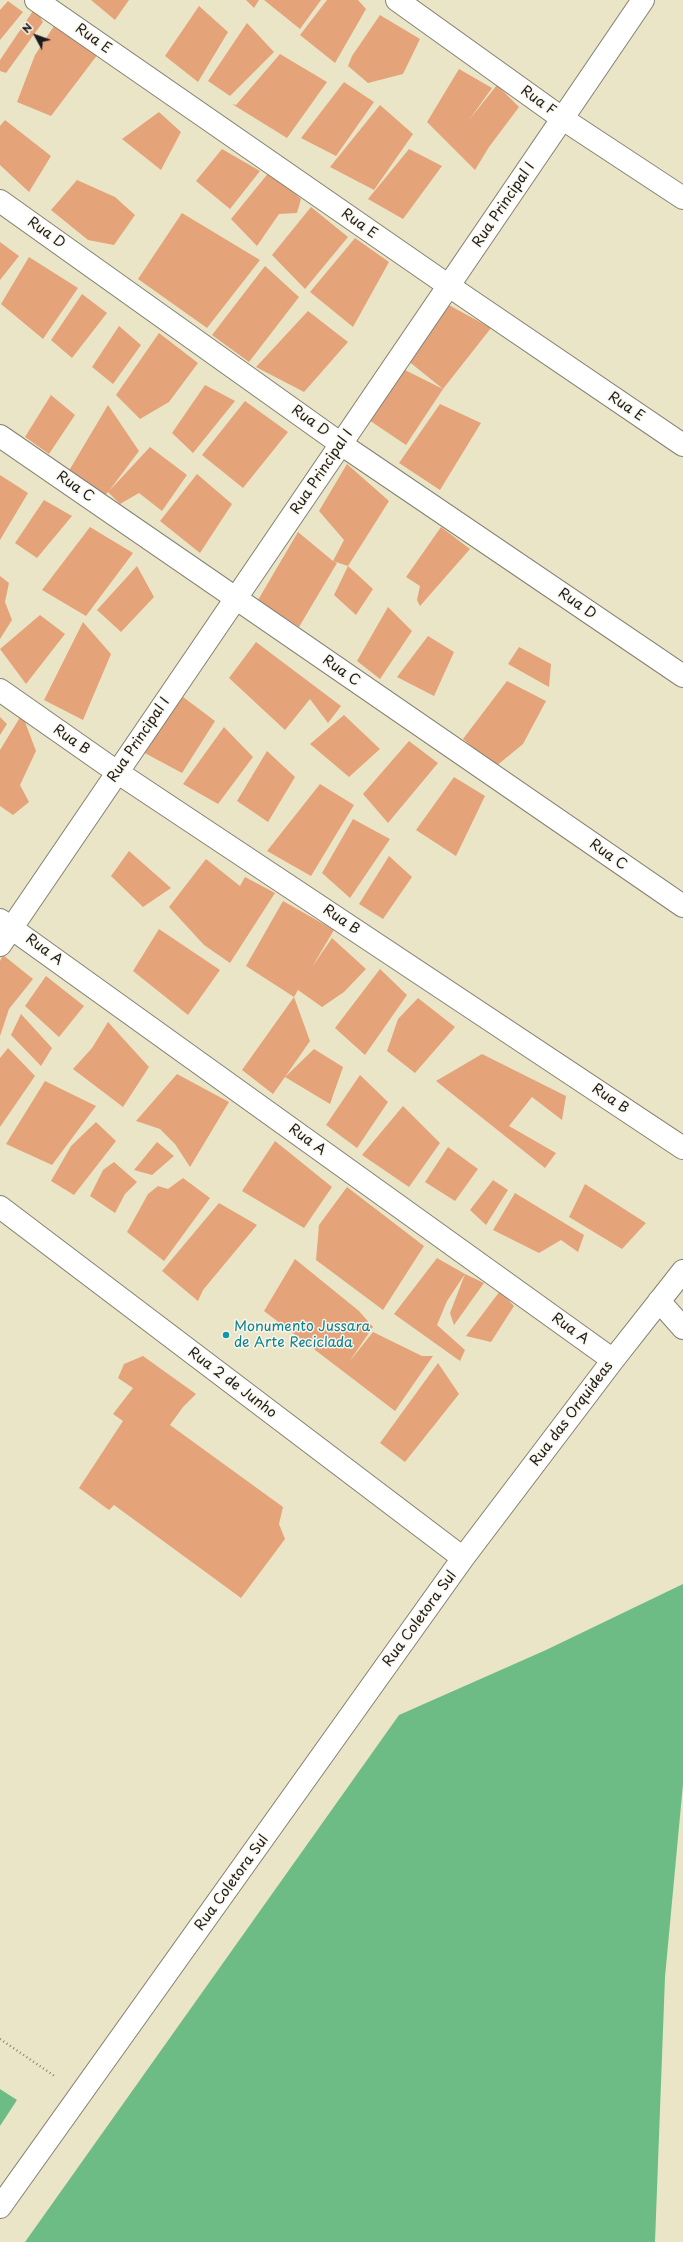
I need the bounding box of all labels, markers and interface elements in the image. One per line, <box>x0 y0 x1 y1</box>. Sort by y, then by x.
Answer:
north arrow <box>16 16 56 56</box>
text: N <box>17 19 36 37</box>
street label: Rua E <box>72 21 114 57</box>
street label: Rua F <box>517 83 559 119</box>
street label: Rua Principal I <box>469 159 539 251</box>
street label: Rua E <box>338 206 380 242</box>
street label: Rua D <box>24 214 68 252</box>
street label: Rua E <box>605 389 647 425</box>
street label: Rua D <box>288 402 332 440</box>
street label: Rua Principal I <box>287 426 357 518</box>
street label: Rua C <box>53 468 97 506</box>
street label: Rua D <box>555 585 599 623</box>
street label: Rua C <box>319 652 363 690</box>
street label: Rua Principal I <box>104 694 174 786</box>
street label: Rua B <box>50 721 92 759</box>
street label: Rua C <box>586 836 630 874</box>
street label: Rua B <box>319 902 363 938</box>
street label: Rua A <box>22 931 66 969</box>
street label: Rua B <box>588 1081 632 1117</box>
street label: Rua A <box>285 1121 329 1159</box>
street label: Rua A <box>548 1310 592 1348</box>
place label: Monumento Jussara de Arte Reciclada <box>234 1319 370 1352</box>
marker: Monumento Jussara de Arte Reciclada <box>221 1330 231 1340</box>
street label: Rua 2 de Junho <box>184 1344 280 1422</box>
street label: Rua das Orquideas <box>527 1358 617 1470</box>
street label: Rua Coletora Sul <box>380 1568 460 1670</box>
street label: Rua Coletora Sul <box>192 1832 272 1934</box>

